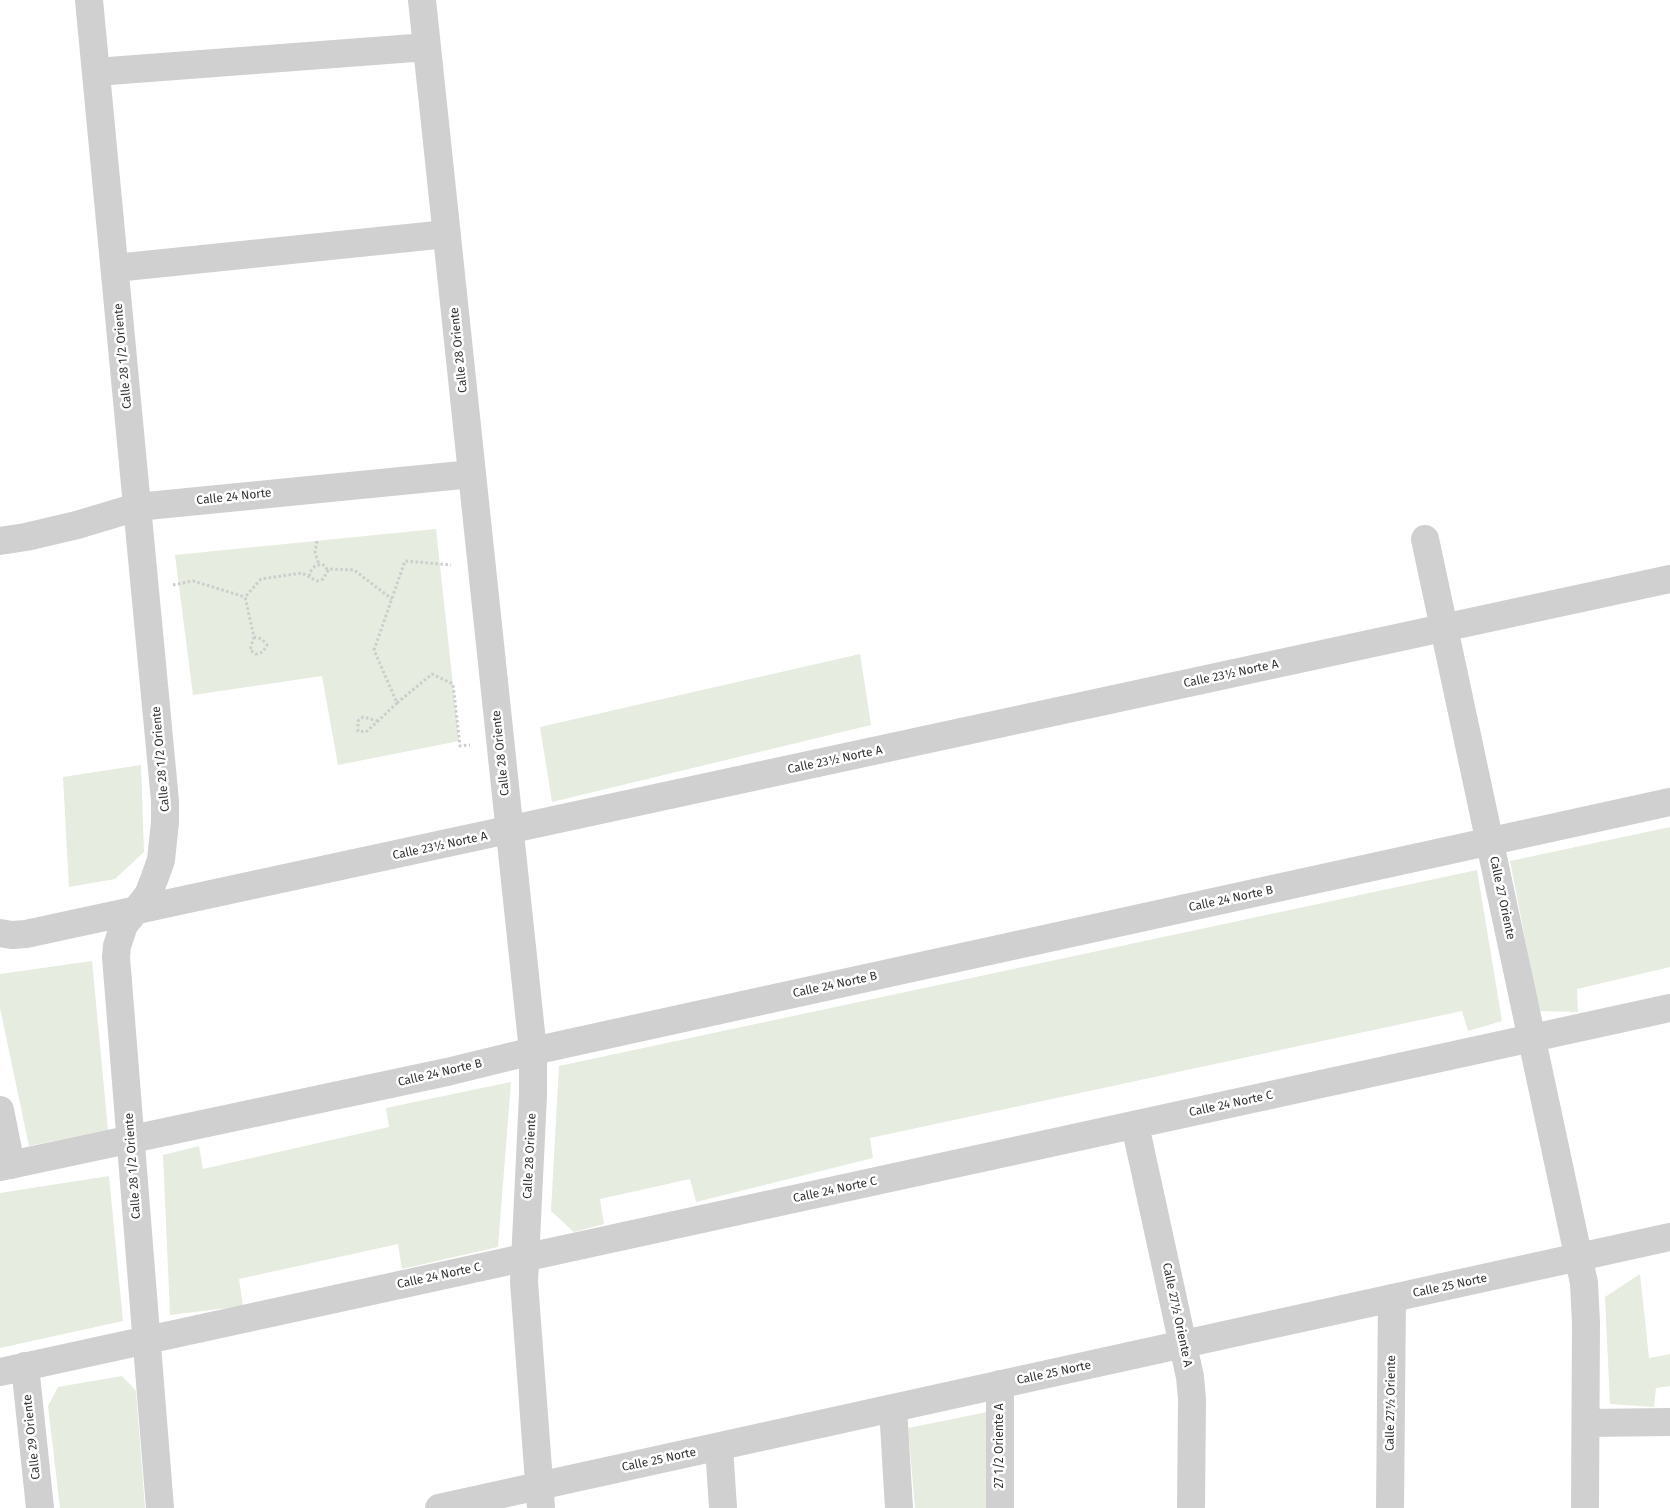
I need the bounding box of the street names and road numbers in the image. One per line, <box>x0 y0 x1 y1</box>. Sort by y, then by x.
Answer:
street label: Calle 28 1/2 Oriente <box>111 303 135 409</box>
street label: Calle 28 Oriente <box>447 306 471 394</box>
street label: Calle 24 Norte <box>196 486 272 508</box>
street label: Calle 23½ Norte A <box>1182 657 1280 691</box>
street label: Calle 28 1/2 Oriente <box>149 706 173 812</box>
street label: Calle 28 Oriente <box>489 709 513 797</box>
street label: Calle 23½ Norte A <box>786 743 884 777</box>
street label: Calle 23½ Norte A <box>391 829 489 863</box>
street label: Calle 27 Oriente <box>1486 855 1518 941</box>
street label: Calle 24 Norte B <box>1187 883 1275 915</box>
street label: Calle 24 Norte B <box>791 969 879 1001</box>
street label: Calle 24 Norte B <box>397 1056 483 1090</box>
street label: Calle 24 Norte C <box>1188 1088 1274 1120</box>
street label: Calle 28 1/2 Oriente <box>122 1113 144 1219</box>
street label: Calle 28 Oriente <box>521 1113 539 1199</box>
street label: Calle 24 Norte C <box>792 1174 878 1206</box>
street label: Calle 24 Norte C <box>396 1260 482 1292</box>
street label: Calle 27½ Oriente A <box>1159 1262 1195 1368</box>
street label: Calle 25 Norte <box>1412 1271 1488 1301</box>
street label: Calle 27½ Oriente <box>1383 1355 1399 1451</box>
street label: Calle 25 Norte <box>1016 1358 1092 1388</box>
street label: Calle 29 Oriente <box>20 1394 44 1480</box>
street label: 27 1/2 Oriente A <box>993 1403 1007 1489</box>
street label: Calle 25 Norte <box>621 1445 697 1475</box>

